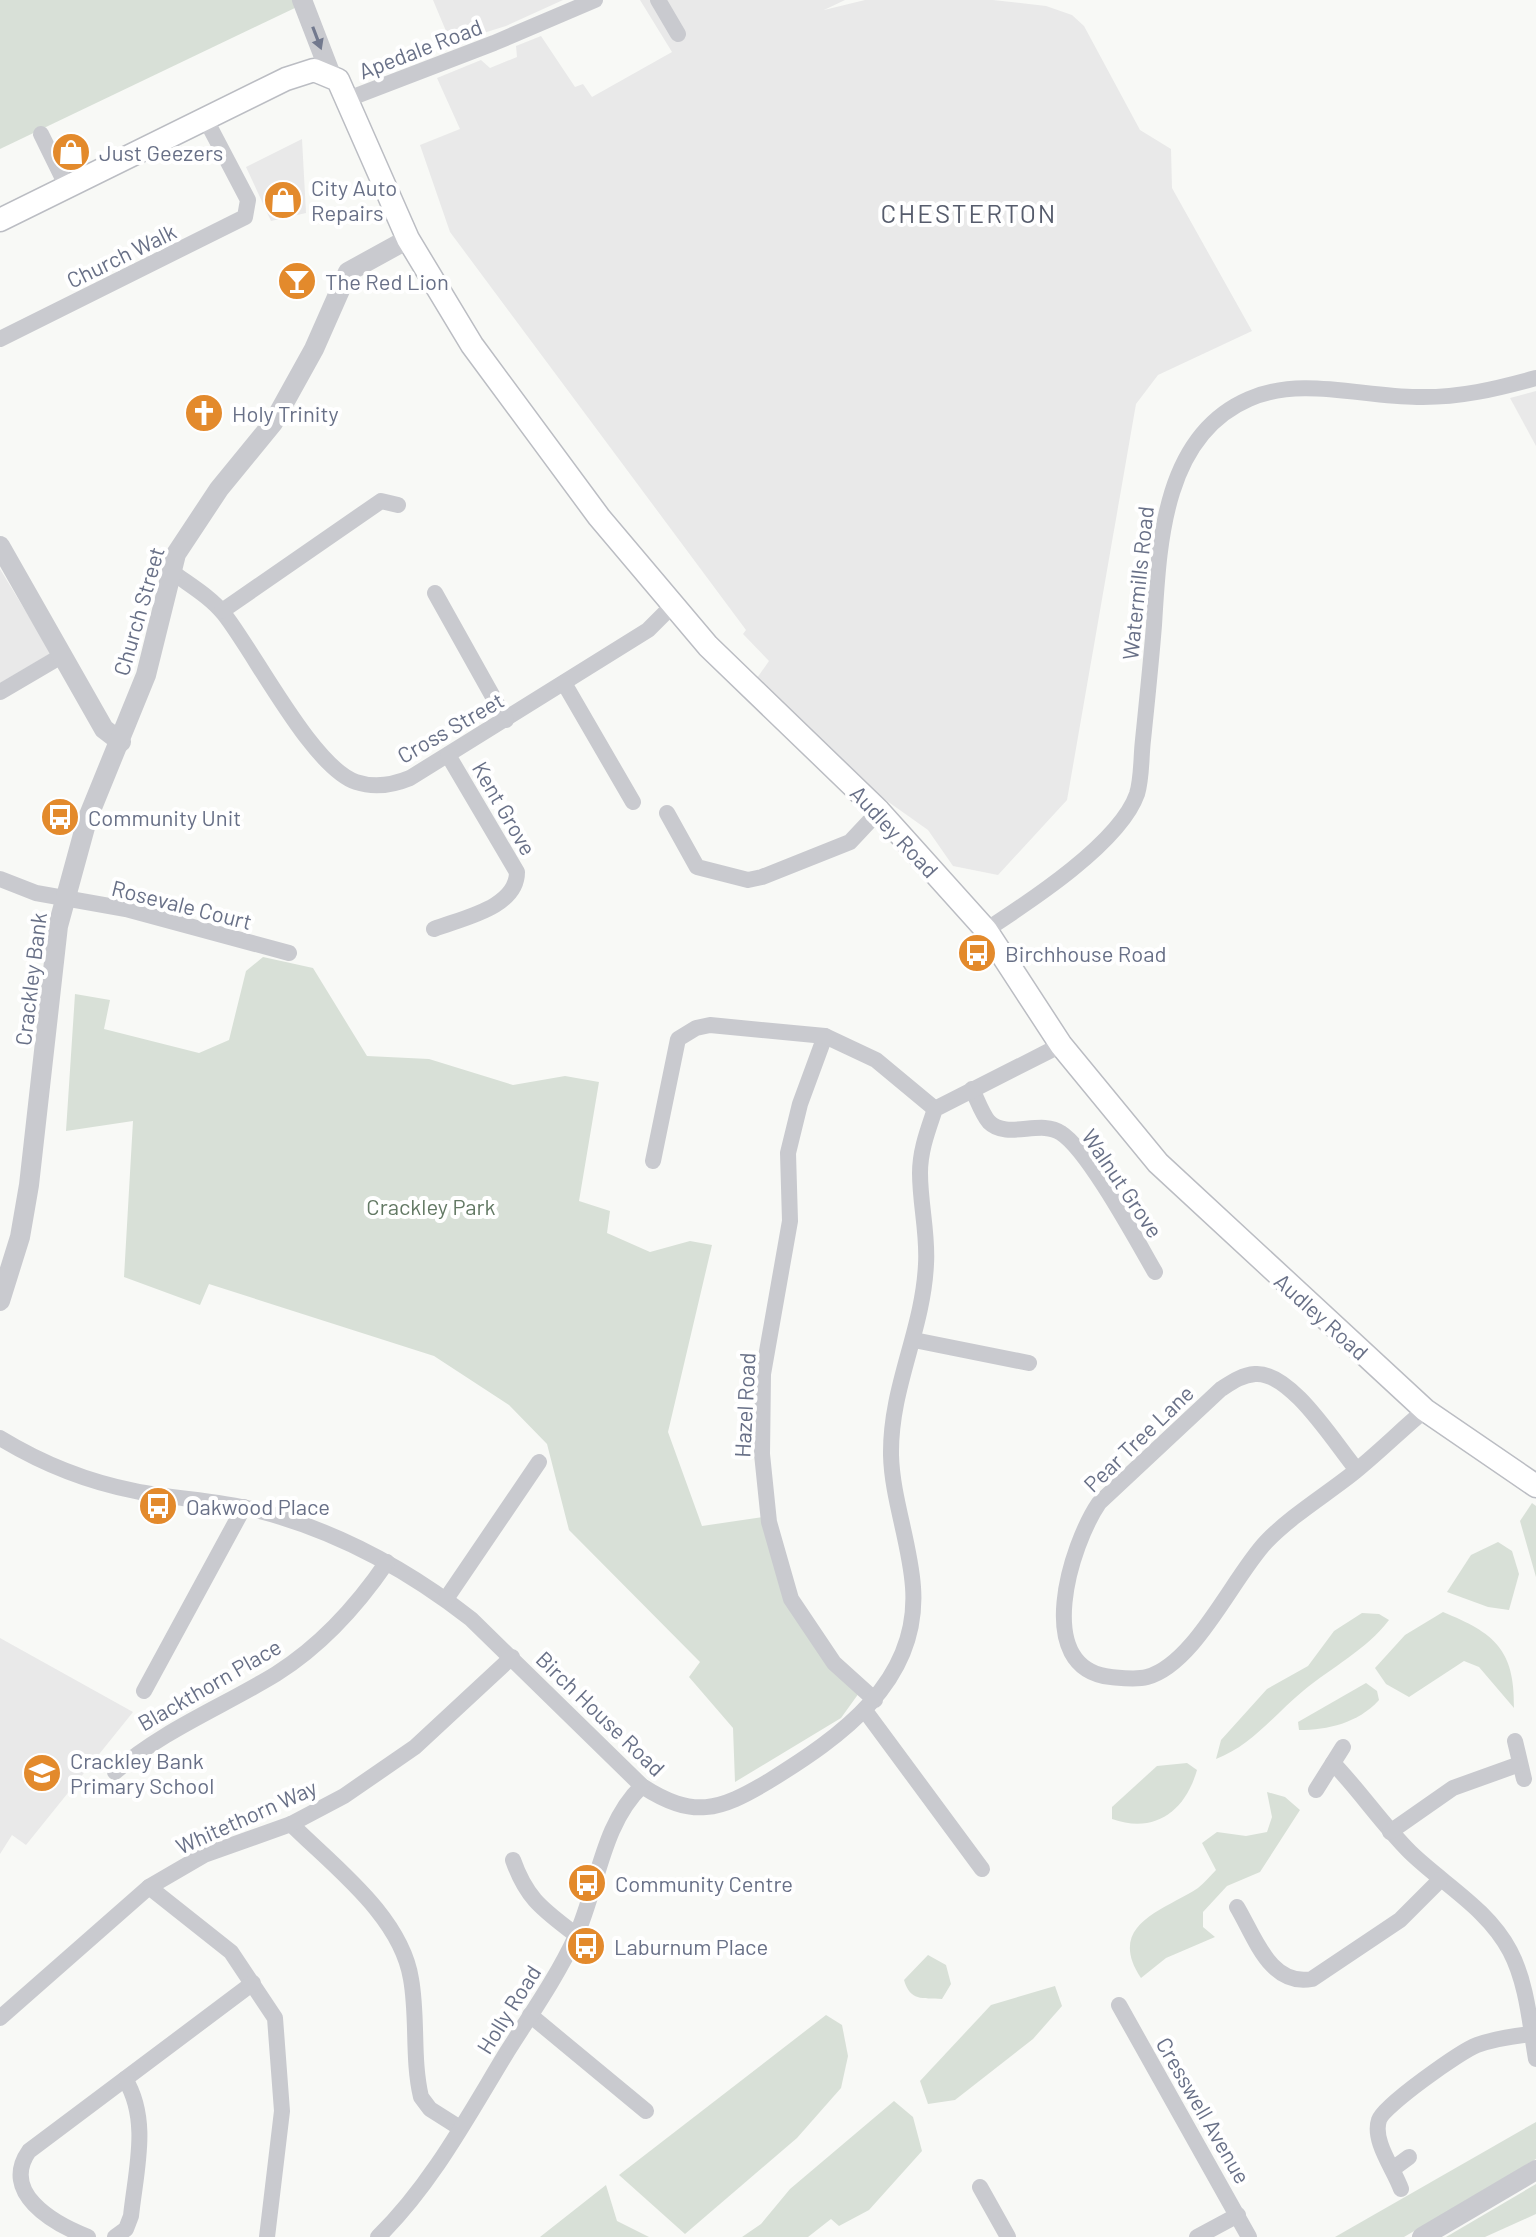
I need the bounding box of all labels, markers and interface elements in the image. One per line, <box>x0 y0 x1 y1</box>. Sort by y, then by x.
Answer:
street label: Apedale Road <box>355 13 485 83</box>
one-way arrow <box>311 26 324 50</box>
shop icon: Just Geezers <box>50 131 92 173</box>
place label: Just Geezers <box>99 139 223 165</box>
place label: City Auto Repairs <box>311 174 397 225</box>
shop icon: City Auto Repairs <box>262 179 304 221</box>
district label: CHESTERTON <box>881 197 1057 228</box>
street label: Church Walk <box>62 217 180 293</box>
bar icon: The Red Lion <box>276 260 318 302</box>
place label: The Red Lion <box>325 268 449 294</box>
church icon: Holy Trinity <box>183 392 225 434</box>
place label: Holy Trinity <box>232 400 339 426</box>
street label: Watermills Road <box>1116 505 1158 661</box>
street label: Church Street <box>107 544 169 678</box>
street label: Cross Street <box>392 686 508 768</box>
street label: Kent Grove <box>468 757 542 859</box>
street label: Audley Road <box>846 779 944 883</box>
bus stop icon: Community Unit <box>39 796 81 838</box>
place label: Community Unit <box>88 804 241 830</box>
street label: Rosevale Court <box>109 874 255 934</box>
street label: Crackley Bank <box>9 911 51 1047</box>
bus stop icon: Birchhouse Road <box>956 932 998 974</box>
place label: Birchhouse Road <box>1005 940 1166 966</box>
street label: Walnut Grove <box>1077 1124 1169 1242</box>
park label: Crackley Park <box>366 1193 496 1219</box>
street label: Audley Road <box>1270 1267 1374 1365</box>
street label: Hazel Road <box>728 1352 760 1458</box>
street label: Pear Tree Lane <box>1078 1379 1198 1497</box>
bus stop icon: Oakwood Place <box>137 1485 179 1527</box>
place label: Oakwood Place <box>186 1493 330 1519</box>
street label: Blackthorn Place <box>133 1633 285 1735</box>
street label: Birch House Road <box>531 1645 671 1781</box>
place label: Crackley Bank Primary School <box>70 1747 214 1798</box>
school or university icon: Crackley Bank Primary School <box>21 1752 63 1794</box>
street label: Whitethorn Way <box>172 1773 320 1859</box>
bus stop icon: Community Centre <box>566 1862 608 1904</box>
place label: Community Centre <box>615 1870 793 1896</box>
bus stop icon: Laburnum Place <box>565 1925 607 1967</box>
place label: Laburnum Place <box>614 1933 768 1959</box>
street label: Holly Road <box>471 1960 545 2058</box>
street label: Cresswell Avenue <box>1152 2032 1256 2188</box>

